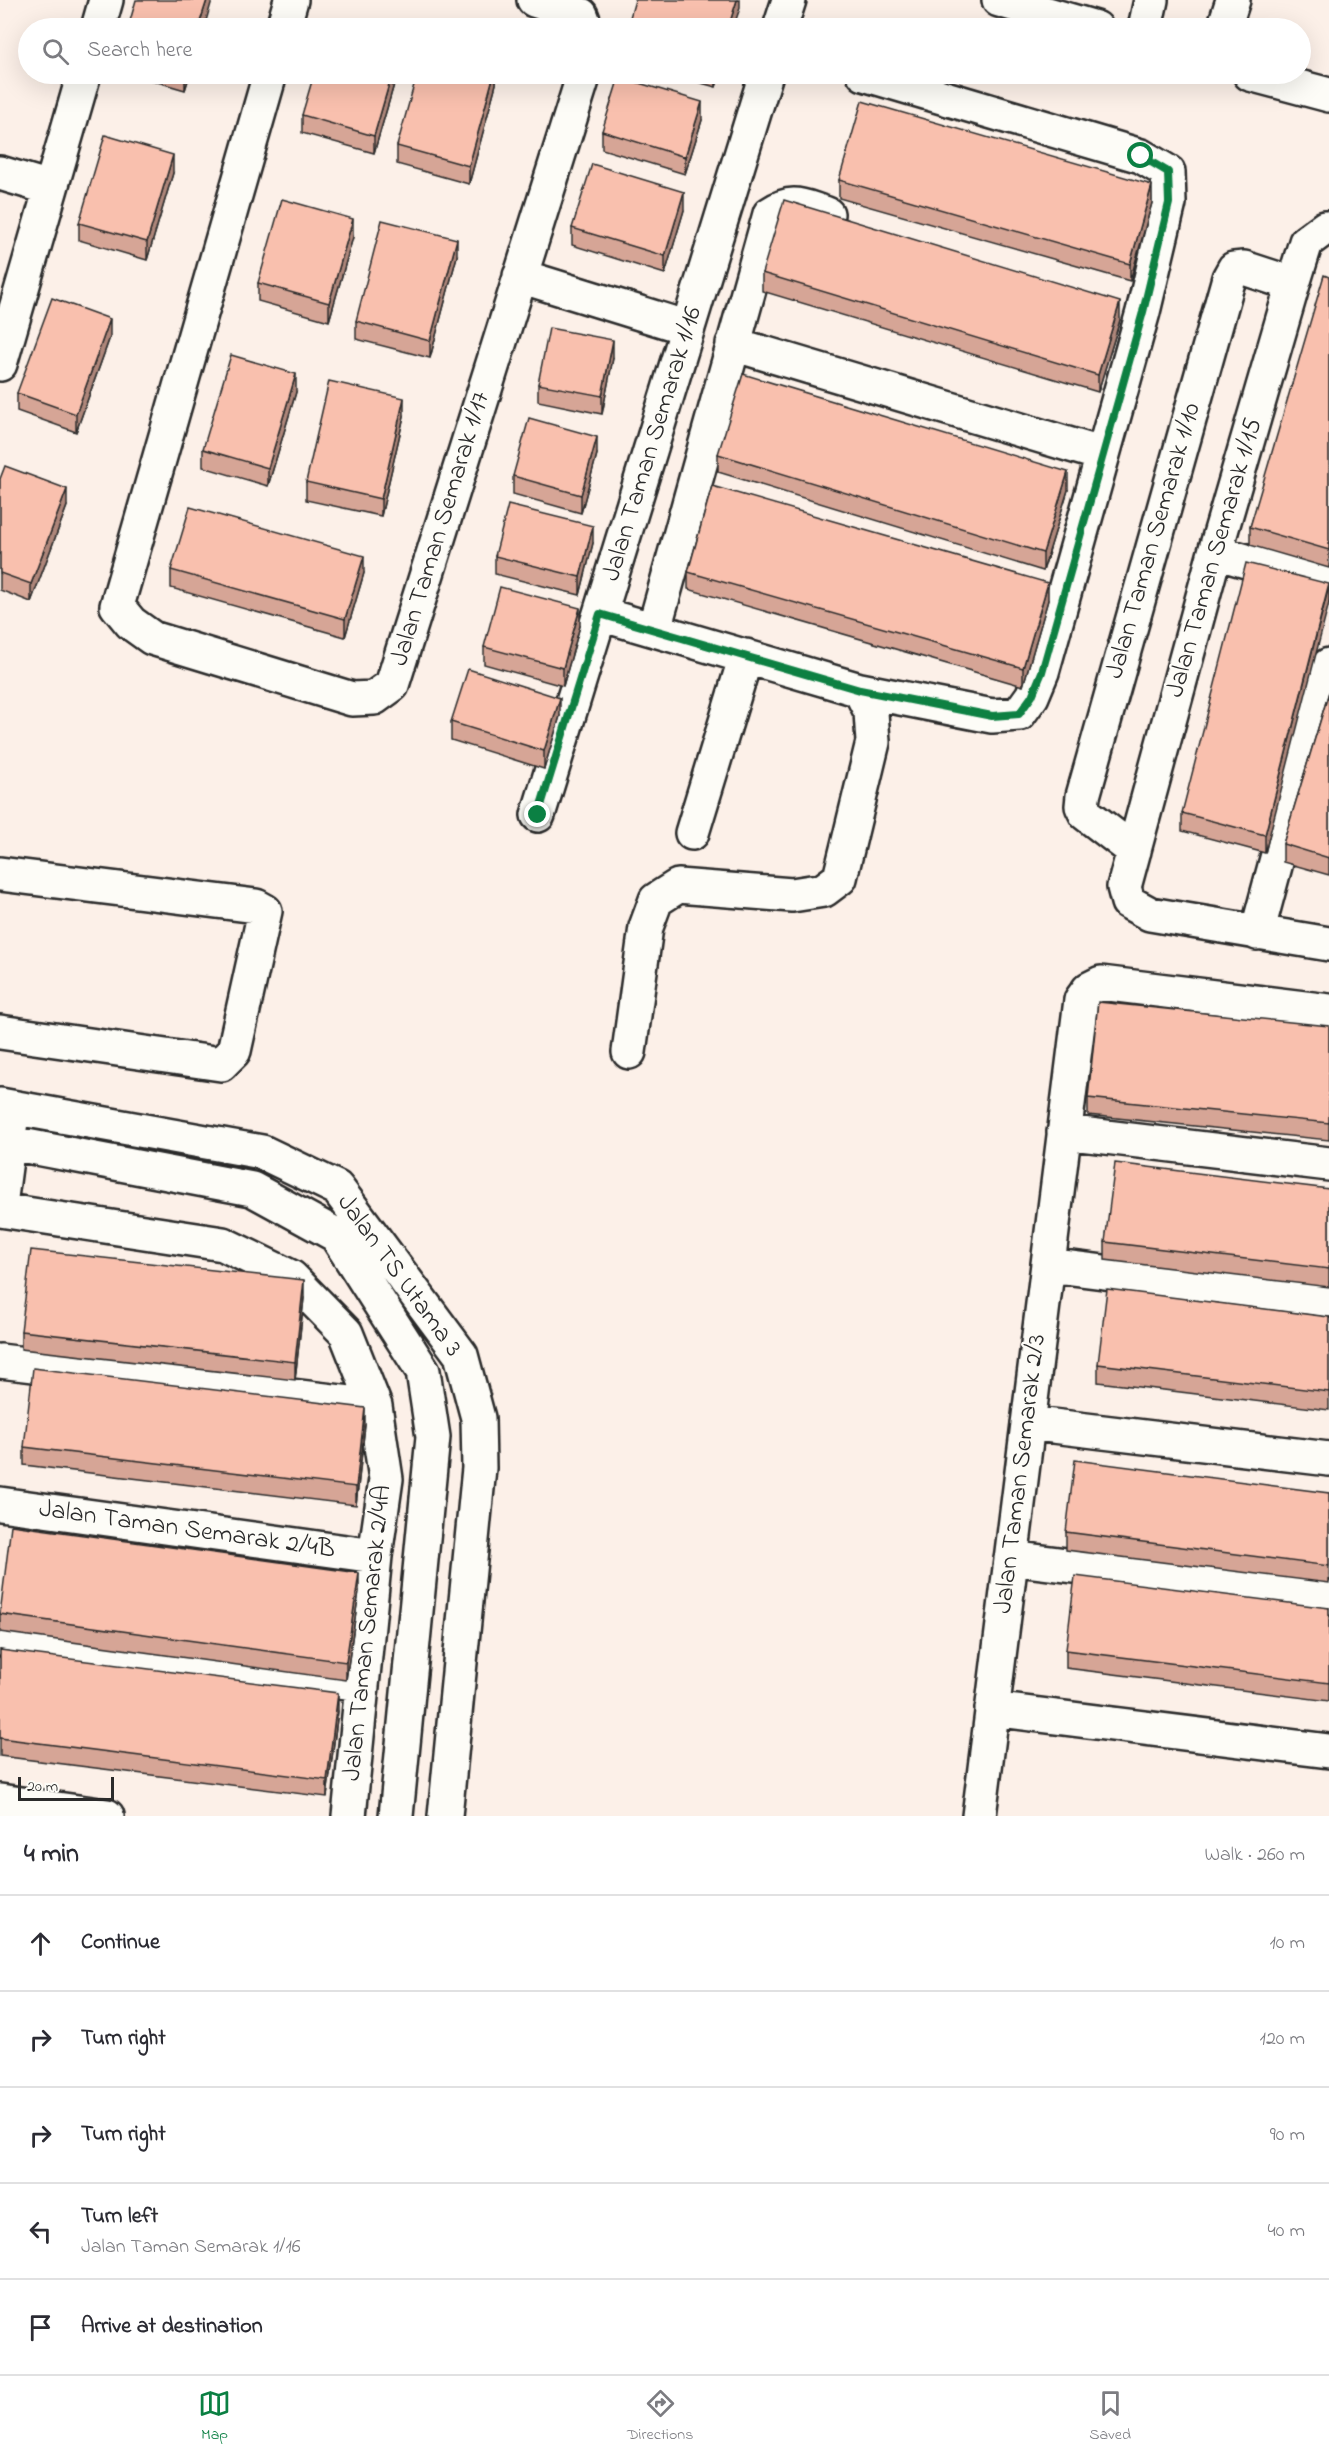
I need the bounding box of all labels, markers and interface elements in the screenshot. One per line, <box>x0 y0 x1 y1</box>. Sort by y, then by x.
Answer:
search box <box>18 18 1311 84</box>
icon: search <box>39 35 72 68</box>
text: Search here <box>87 35 192 67</box>
route start <box>1127 142 1153 168</box>
street label: Jalan Taman Semarak 1/16 <box>593 302 713 586</box>
street label: Jalan Taman Semarak 1/17 <box>381 387 501 671</box>
street label: Jalan Taman Semarak 1/10 <box>1096 399 1212 683</box>
street label: Jalan Taman Semarak 1/15 <box>1157 414 1273 702</box>
route end <box>524 801 550 827</box>
street label: Jalan TS Utama 3 <box>327 1187 471 1365</box>
street label: Jalan Taman Semarak 2/3 <box>985 1332 1057 1616</box>
street label: Jalan Taman Semarak 2/4A <box>334 1483 402 1783</box>
street label: Jalan Taman Semarak 2/4B <box>36 1490 338 1570</box>
scale bar <box>18 1774 114 1802</box>
text: 20 m <box>27 1775 58 1799</box>
text: 4 min <box>24 1836 79 1874</box>
text: Walk · 260 m <box>1204 1841 1305 1870</box>
icon: ahead <box>24 1927 57 1960</box>
text: Continue <box>81 1927 160 1959</box>
text: 10 m <box>1269 1929 1305 1958</box>
icon: right <box>24 2023 57 2056</box>
text: Turn right <box>81 2023 166 2055</box>
text: 120 m <box>1260 2025 1305 2054</box>
icon: right <box>24 2119 57 2152</box>
text: Turn right <box>81 2119 166 2151</box>
text: 90 m <box>1270 2121 1305 2150</box>
text: Turn left <box>81 2201 158 2233</box>
icon: left <box>24 2215 57 2248</box>
text: 40 m <box>1268 2217 1305 2246</box>
text: Jalan Taman Semarak 1/16 <box>81 2233 301 2262</box>
icon: arrive <box>24 2311 57 2344</box>
text: Arrive at destination <box>81 2311 263 2343</box>
tab: Map <box>198 2387 231 2447</box>
tab: Directions <box>627 2387 693 2447</box>
tab: Saved <box>1089 2387 1131 2447</box>

